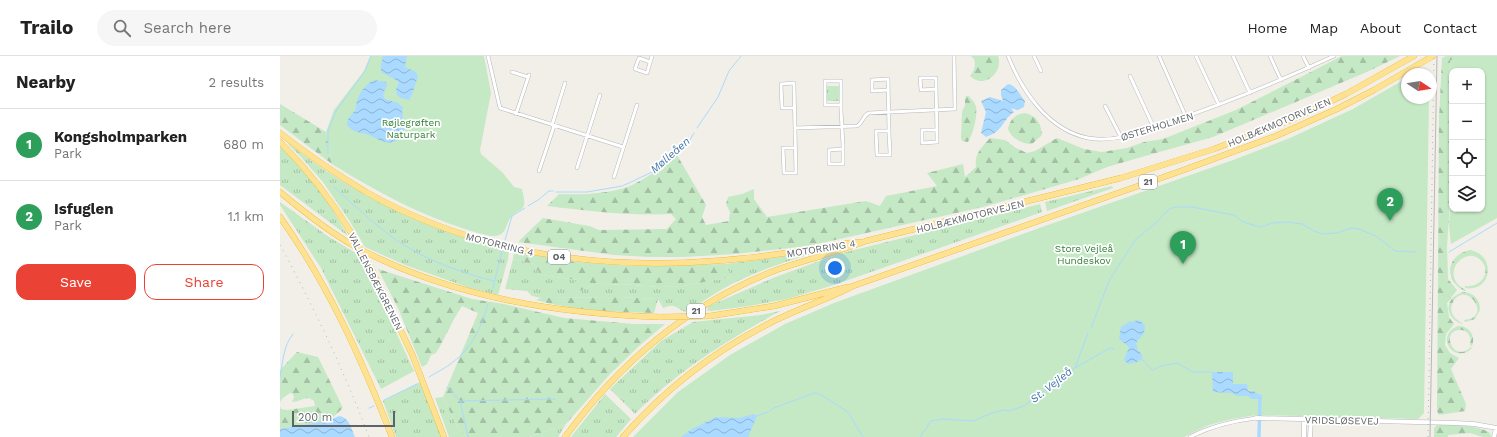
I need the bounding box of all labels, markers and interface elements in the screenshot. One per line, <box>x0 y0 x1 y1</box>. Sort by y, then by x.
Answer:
search box <box>97 10 377 46</box>
text: Trailo <box>20 16 73 39</box>
icon: search <box>111 17 133 39</box>
text: Search here <box>143 19 231 37</box>
text: Home <box>1247 20 1287 36</box>
text: Map <box>1309 20 1338 36</box>
text: About <box>1360 20 1401 36</box>
text: Contact <box>1423 20 1477 36</box>
north arrow <box>1401 68 1437 104</box>
map controls <box>1449 68 1485 212</box>
button: + <box>1449 68 1485 104</box>
text: Nearby <box>16 72 75 92</box>
text: 2 results <box>209 75 264 90</box>
street label: HOLBÆKMOTORVEJEN <box>1226 96 1332 149</box>
button: − <box>1449 104 1485 140</box>
street label: ØSTERHOLMEN <box>1119 110 1195 143</box>
park label: Røjlegrøften Naturpark <box>382 117 440 140</box>
text: Kongsholmparken <box>54 128 187 146</box>
water label: Mølleåen <box>648 135 693 176</box>
text: 1 <box>26 137 32 152</box>
text: 680 m <box>223 137 264 152</box>
button: locate <box>1449 140 1485 176</box>
text: Park <box>54 146 82 161</box>
road number: 21 <box>1139 175 1157 189</box>
button: layers <box>1449 176 1485 212</box>
pin: 2 <box>1377 188 1403 221</box>
street label: HOLBÆKMOTORVEJEN <box>915 198 1025 235</box>
text: Isfuglen <box>54 200 114 218</box>
text: 2 <box>25 209 33 224</box>
text: 1.1 km <box>228 209 264 224</box>
text: Park <box>54 218 82 233</box>
street label: VALLENSBÆKGRENEN <box>346 231 405 332</box>
street label: MOTORRING 4 <box>465 231 535 258</box>
pin: 1 <box>1170 231 1196 264</box>
street label: MOTORRING 4 <box>786 238 856 259</box>
park label: Store Vejleå Hundeskov <box>1055 243 1113 266</box>
road number: O4 <box>548 250 570 264</box>
your location <box>825 258 845 278</box>
button: Save <box>16 264 136 300</box>
button: Share <box>144 264 264 300</box>
road number: 21 <box>687 304 705 318</box>
water label: St. Vejleå <box>1028 365 1075 406</box>
scale bar <box>292 409 395 428</box>
text: 200 m <box>298 411 332 424</box>
street label: VRIDSLØSEVEJ <box>1305 414 1379 427</box>

